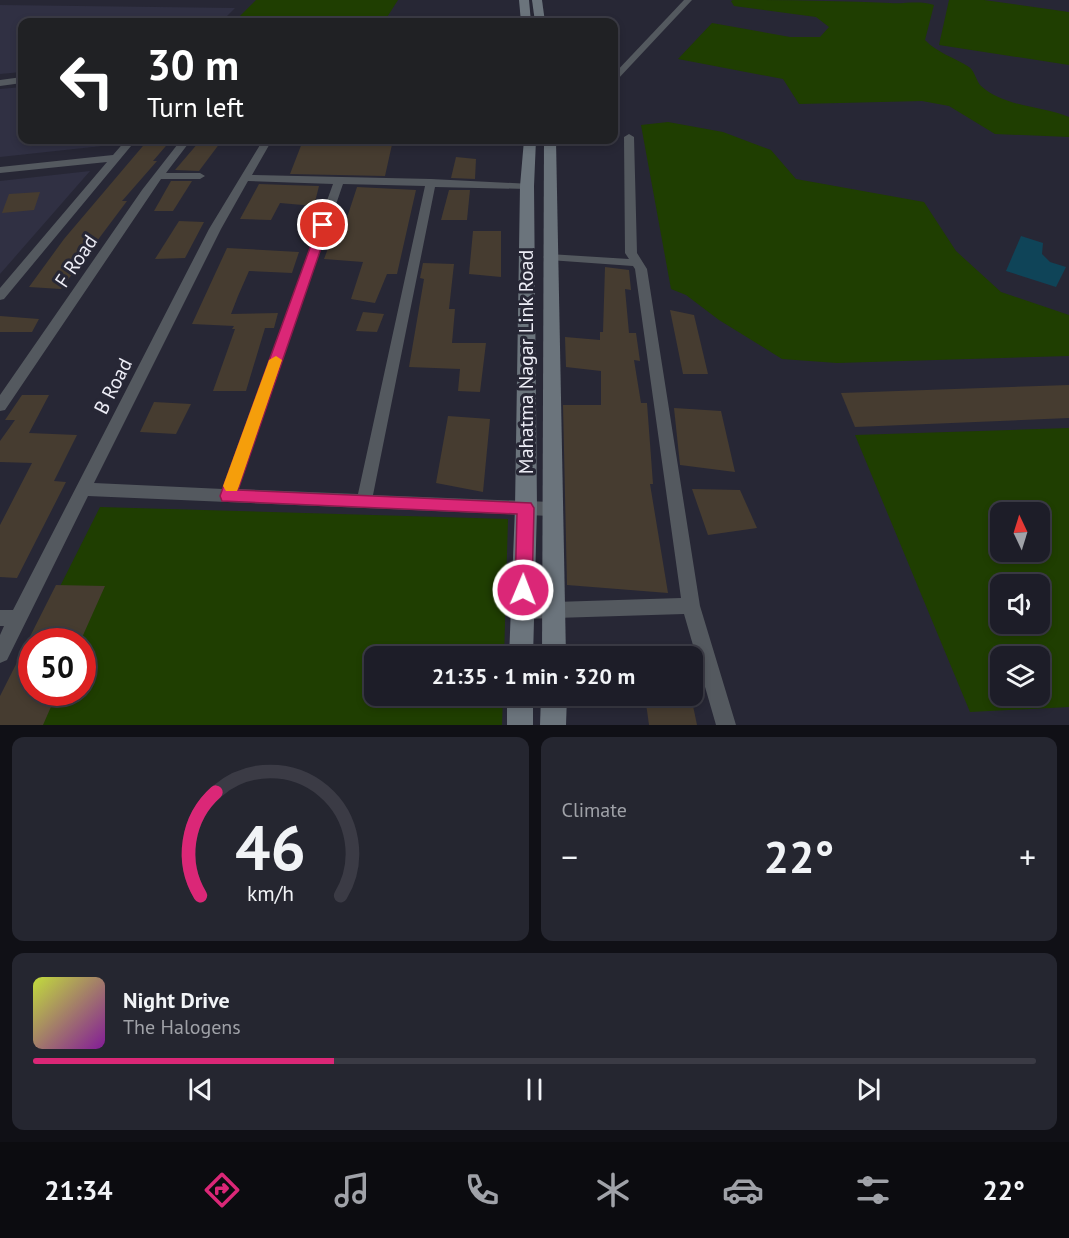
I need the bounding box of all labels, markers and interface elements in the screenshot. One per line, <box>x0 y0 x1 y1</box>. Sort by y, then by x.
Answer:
text: 30 m <box>147 37 239 92</box>
icon: left <box>48 42 126 120</box>
text: Turn left <box>147 90 244 124</box>
pin <box>297 199 348 250</box>
icon: arrive <box>306 208 339 241</box>
street label: F Road <box>49 230 103 292</box>
street label: Mahatma Nagar Link Road <box>513 250 539 474</box>
street label: B Road <box>88 354 138 418</box>
north arrow <box>990 502 1050 562</box>
map controls <box>990 502 1050 706</box>
position arrow <box>491 558 555 622</box>
button: sound <box>990 574 1050 634</box>
speed limit sign: 50 <box>18 628 96 706</box>
button: layers <box>990 646 1050 706</box>
text: 21:35 · 1 min · 320 m <box>432 662 635 690</box>
text: Climate <box>562 797 627 823</box>
text: 46 <box>235 806 306 887</box>
text: 22° <box>763 827 834 885</box>
text: − <box>562 835 578 878</box>
text: + <box>1019 835 1036 878</box>
text: km/h <box>247 879 294 907</box>
text: Night Drive <box>123 986 230 1014</box>
text: The Halogens <box>123 1014 241 1040</box>
icon: previous <box>184 1073 217 1106</box>
icon: pause <box>518 1073 551 1106</box>
icon: next <box>852 1073 885 1106</box>
icon: directions <box>201 1169 243 1211</box>
icon: music <box>331 1169 373 1211</box>
icon: phone <box>461 1169 503 1211</box>
icon: climate <box>592 1169 634 1211</box>
icon: car <box>722 1169 764 1211</box>
icon: filters <box>852 1169 894 1211</box>
text: 21:34 <box>44 1173 113 1207</box>
text: 22° <box>982 1173 1025 1207</box>

